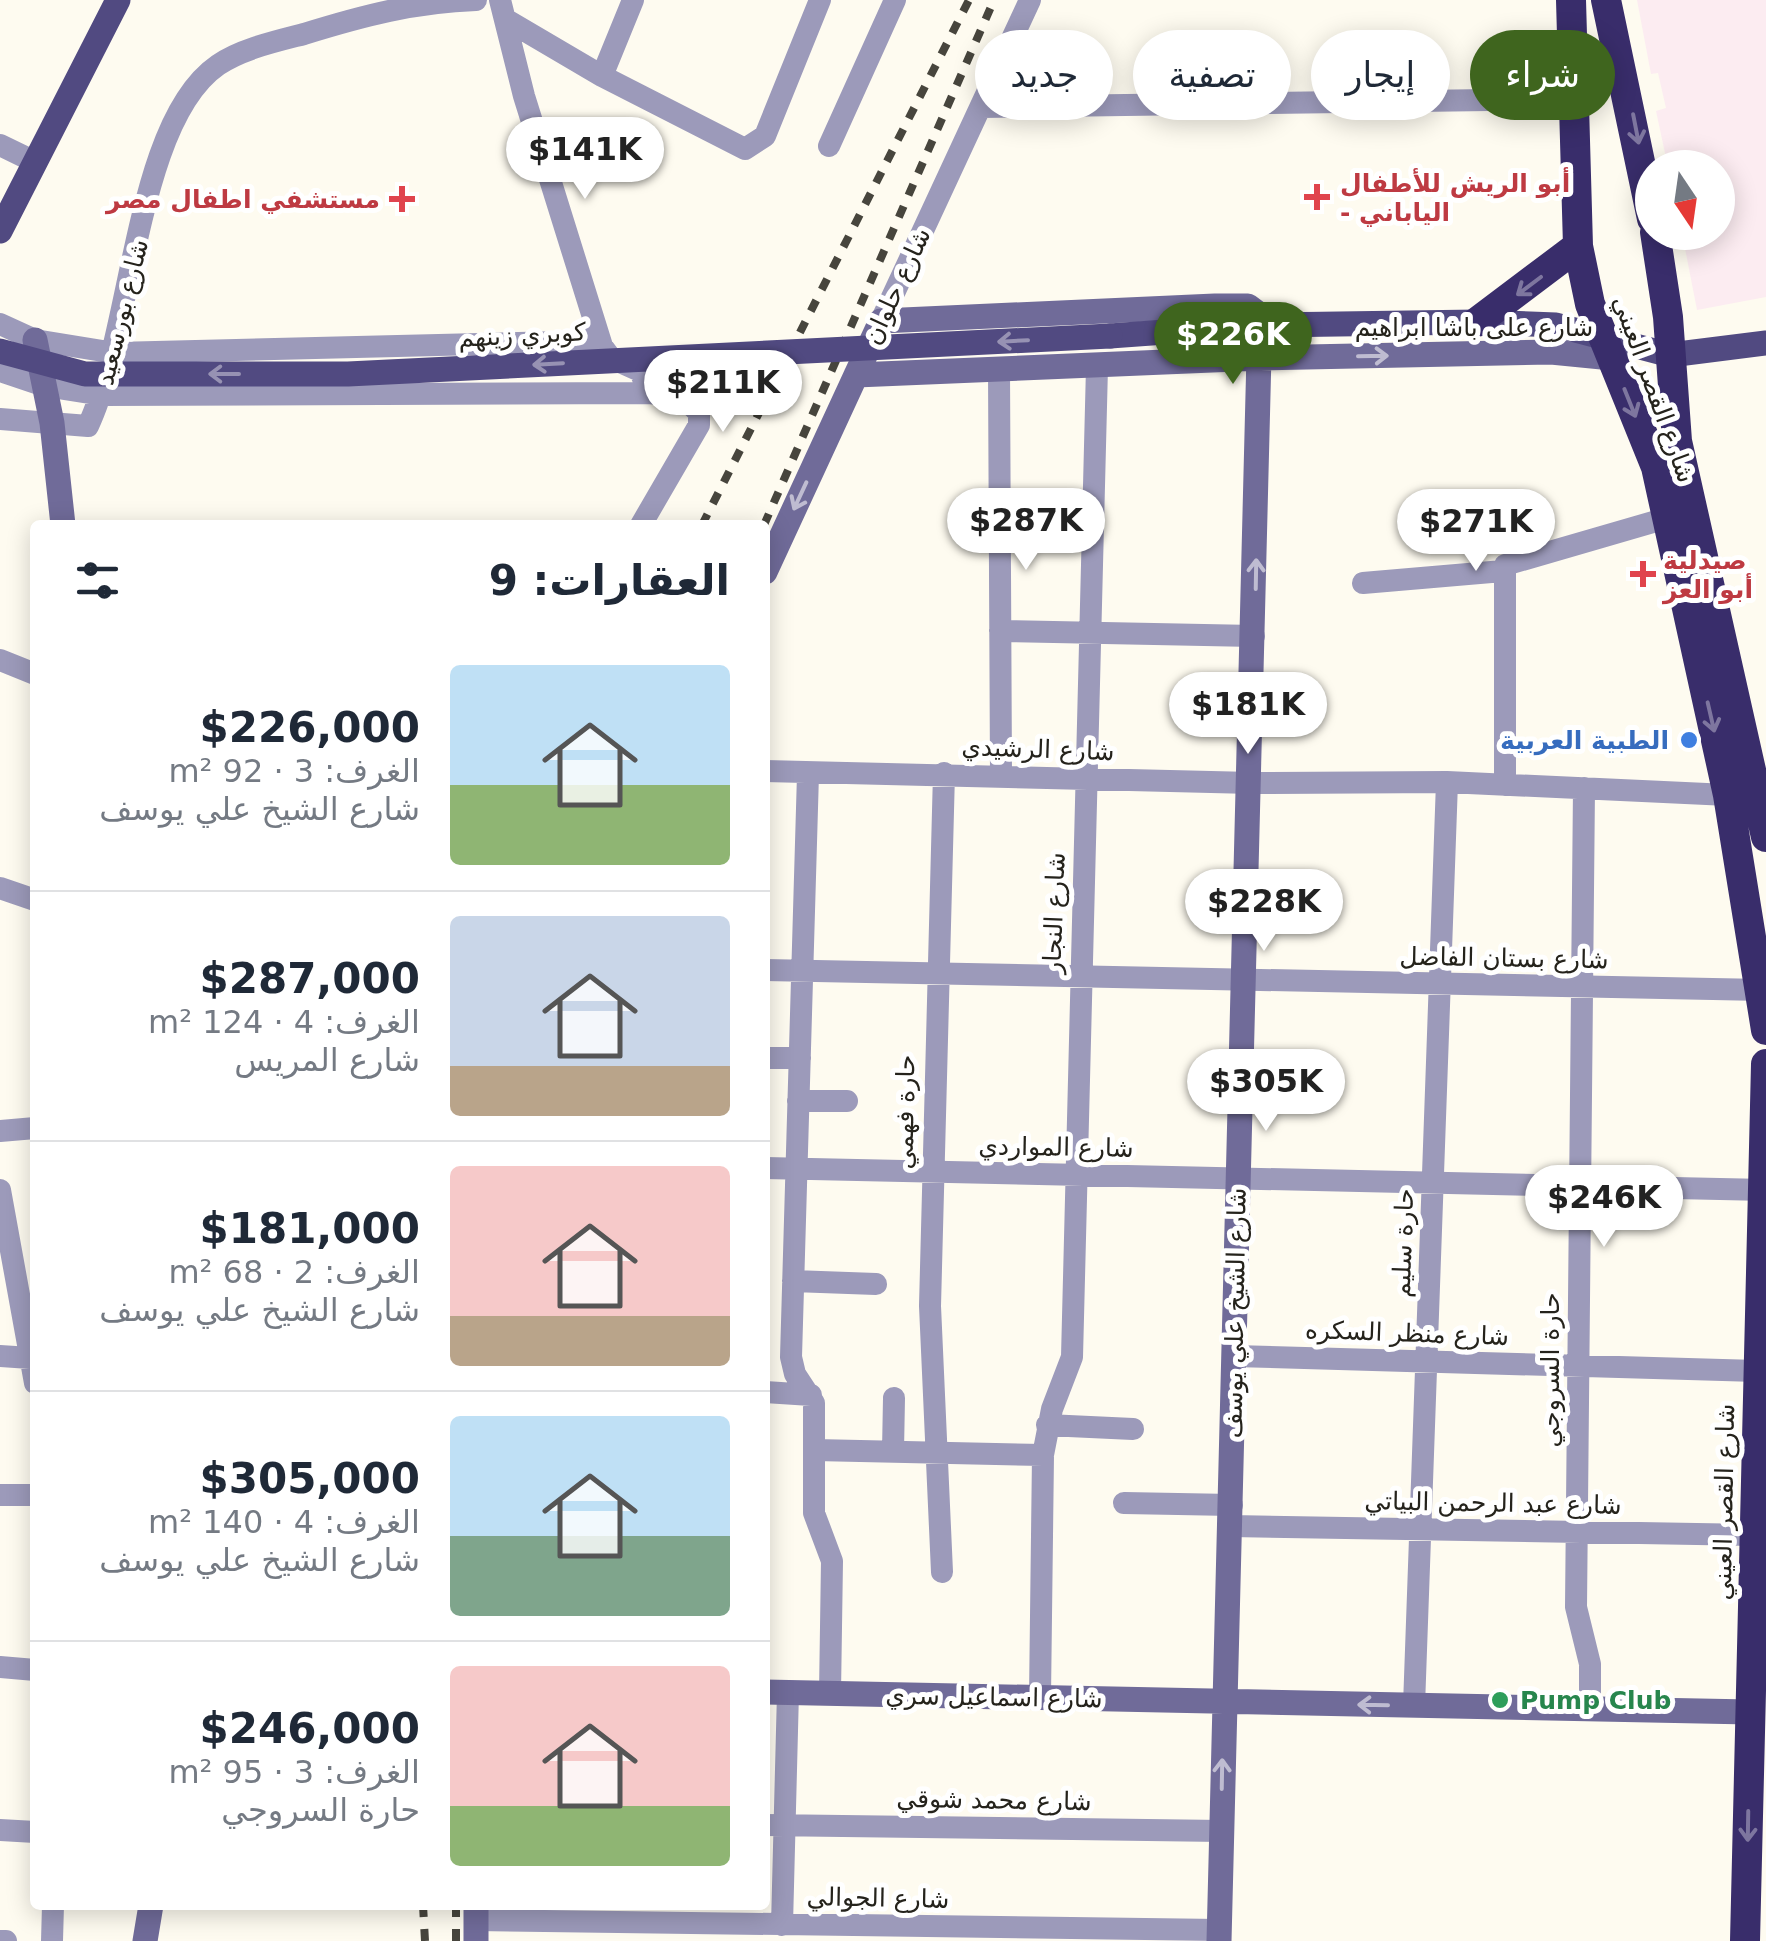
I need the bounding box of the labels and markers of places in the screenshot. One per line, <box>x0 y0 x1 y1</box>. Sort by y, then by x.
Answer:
pin: $141K <box>515 117 655 202</box>
place label: أبو الريش للأطفال - الياباني <box>1340 167 1570 227</box>
marker: أبو الريش للأطفال - الياباني <box>1304 184 1330 210</box>
place label: مستشفي اطفال مصر <box>104 185 380 215</box>
marker: مستشفي اطفال مصر <box>389 186 415 212</box>
pin: $226K <box>1163 302 1303 387</box>
pin: $211K <box>653 350 793 435</box>
pin: $287K <box>956 488 1096 573</box>
pin: $271K <box>1406 489 1546 574</box>
place label: صيدلية أبو العز <box>1661 546 1753 605</box>
marker: صيدلية أبو العز <box>1632 563 1654 585</box>
pin: $181K <box>1178 672 1318 757</box>
place label: الطبية العربية <box>1500 726 1669 756</box>
marker: الطبية العربية <box>1678 729 1700 751</box>
pin: $228K <box>1194 869 1334 954</box>
pin: $305K <box>1196 1049 1336 1134</box>
pin: $246K <box>1534 1165 1674 1250</box>
place label: Pump Club <box>1520 1686 1671 1715</box>
marker: Pump Club <box>1489 1689 1511 1711</box>

